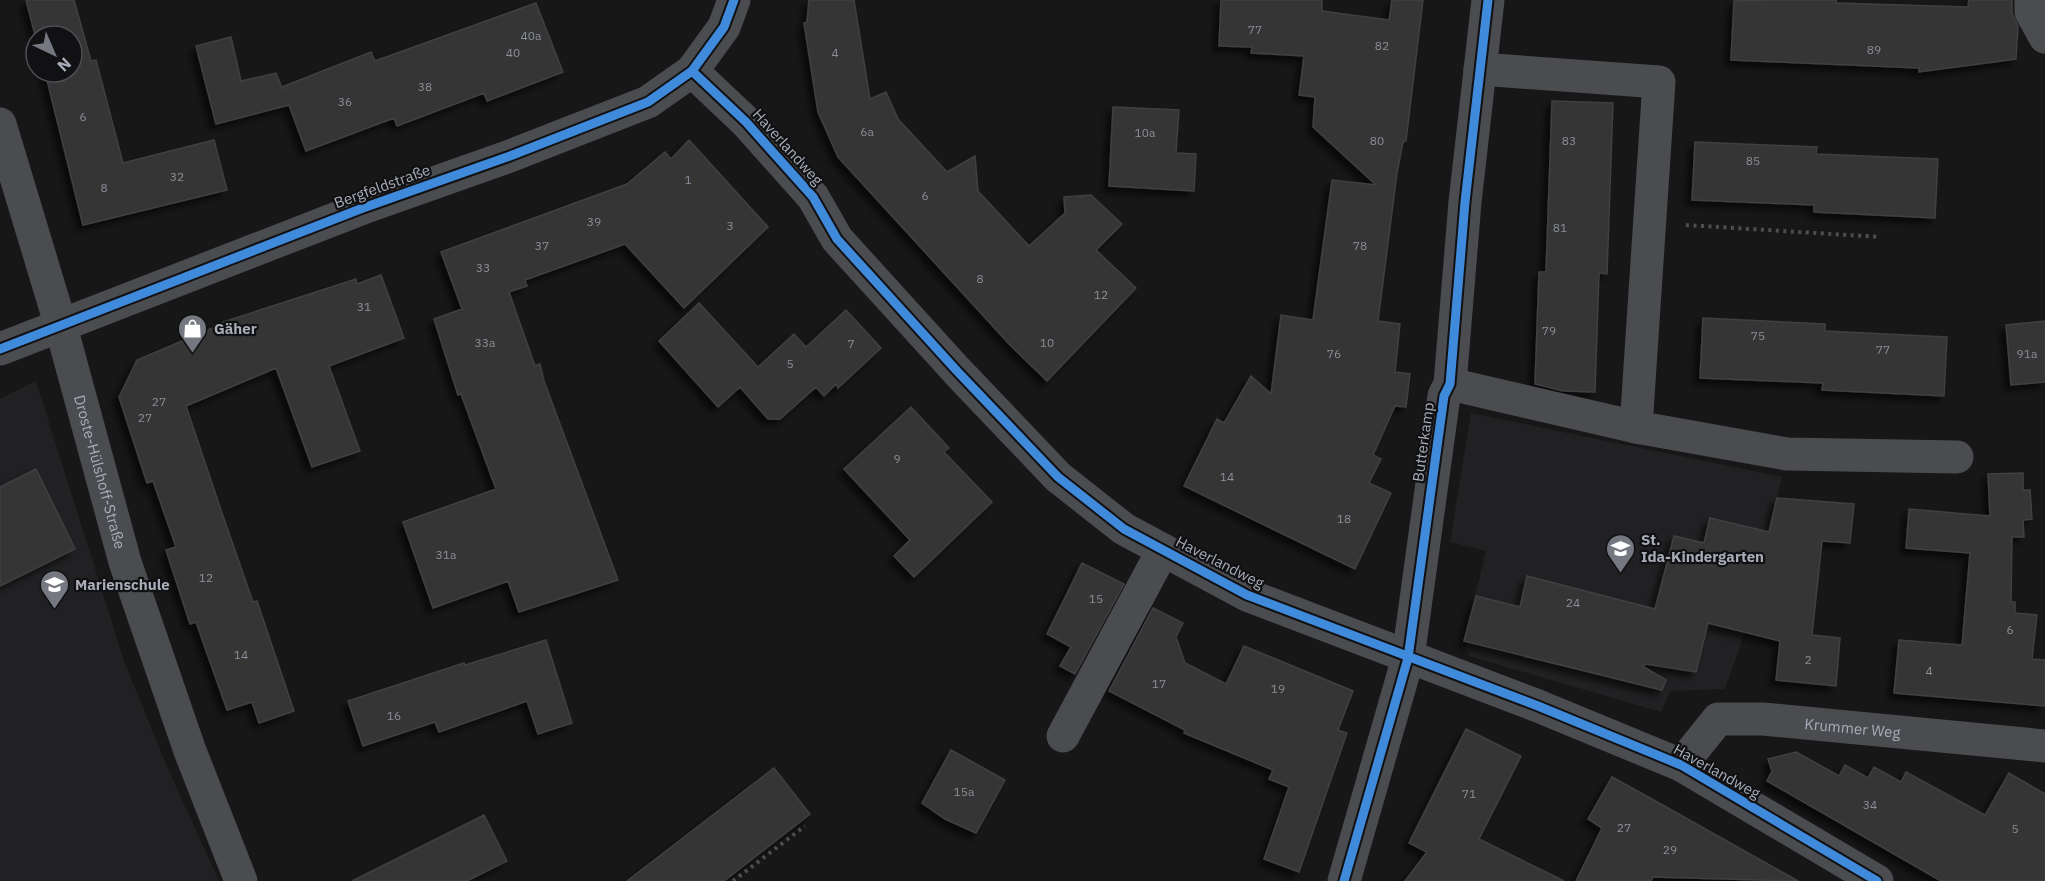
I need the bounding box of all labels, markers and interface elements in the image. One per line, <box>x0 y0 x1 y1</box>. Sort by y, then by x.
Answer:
house number: 77 <box>1248 22 1262 37</box>
north arrow <box>24 24 84 84</box>
house number: 40a <box>521 28 542 43</box>
house number: 82 <box>1375 38 1389 53</box>
house number: 89 <box>1867 42 1881 57</box>
house number: 40 <box>506 45 520 60</box>
house number: 4 <box>831 45 839 60</box>
text: N <box>53 54 76 76</box>
house number: 38 <box>418 79 432 94</box>
house number: 36 <box>338 94 352 109</box>
street label: Haverlandweg <box>749 105 827 189</box>
house number: 6 <box>79 109 87 124</box>
house number: 6a <box>860 124 874 139</box>
house number: 10a <box>1135 125 1156 140</box>
house number: 80 <box>1370 133 1384 148</box>
house number: 83 <box>1562 133 1576 148</box>
house number: 85 <box>1746 153 1760 168</box>
street label: Bergfeldstraße <box>331 160 433 212</box>
house number: 32 <box>170 169 184 184</box>
house number: 1 <box>684 172 692 187</box>
house number: 8 <box>100 180 108 195</box>
house number: 6 <box>921 188 929 203</box>
house number: 39 <box>587 214 601 229</box>
house number: 3 <box>726 218 734 233</box>
house number: 81 <box>1553 220 1567 235</box>
house number: 37 <box>535 238 549 253</box>
house number: 78 <box>1353 238 1367 253</box>
house number: 33 <box>476 260 490 275</box>
house number: 8 <box>976 271 984 286</box>
house number: 12 <box>1094 287 1108 302</box>
house number: 31 <box>357 299 371 314</box>
shop icon: Gäher <box>177 312 209 354</box>
place label: Gäher <box>214 319 257 338</box>
house number: 79 <box>1542 323 1556 338</box>
house number: 75 <box>1751 328 1765 343</box>
house number: 33a <box>475 335 496 350</box>
house number: 10 <box>1040 335 1054 350</box>
house number: 7 <box>847 336 855 351</box>
house number: 77 <box>1876 342 1890 357</box>
house number: 76 <box>1327 346 1341 361</box>
house number: 91a <box>2017 346 2038 361</box>
house number: 5 <box>786 356 794 371</box>
street label: Droste-Hülshoff-Straße <box>70 393 130 551</box>
house number: 27 <box>152 394 166 409</box>
street label: Butterkamp <box>1408 401 1438 483</box>
house number: 27 <box>138 410 152 425</box>
house number: 9 <box>893 451 901 466</box>
house number: 14 <box>1220 469 1234 484</box>
house number: 18 <box>1337 511 1351 526</box>
place label: St. Ida-Kindergarten <box>1641 530 1764 566</box>
street label: Haverlandweg <box>1173 532 1267 592</box>
school or university icon: St. Ida-Kindergarten <box>1604 532 1636 574</box>
house number: 31a <box>436 547 457 562</box>
school or university icon: Marienschule <box>38 568 70 610</box>
house number: 12 <box>199 570 213 585</box>
place label: Marienschule <box>75 575 170 594</box>
house number: 15 <box>1089 591 1103 606</box>
house number: 24 <box>1566 595 1580 610</box>
house number: 6 <box>2006 622 2014 637</box>
house number: 14 <box>234 647 248 662</box>
house number: 2 <box>1804 652 1812 667</box>
house number: 4 <box>1925 663 1933 678</box>
house number: 17 <box>1152 676 1166 691</box>
house number: 19 <box>1271 681 1285 696</box>
house number: 16 <box>387 708 401 723</box>
street label: Krummer Weg <box>1804 714 1901 742</box>
street label: Haverlandweg <box>1670 739 1764 803</box>
house number: 15a <box>954 784 975 799</box>
house number: 71 <box>1462 786 1476 801</box>
house number: 34 <box>1863 797 1877 812</box>
house number: 27 <box>1617 820 1631 835</box>
house number: 5 <box>2011 821 2019 836</box>
house number: 29 <box>1663 842 1677 857</box>

